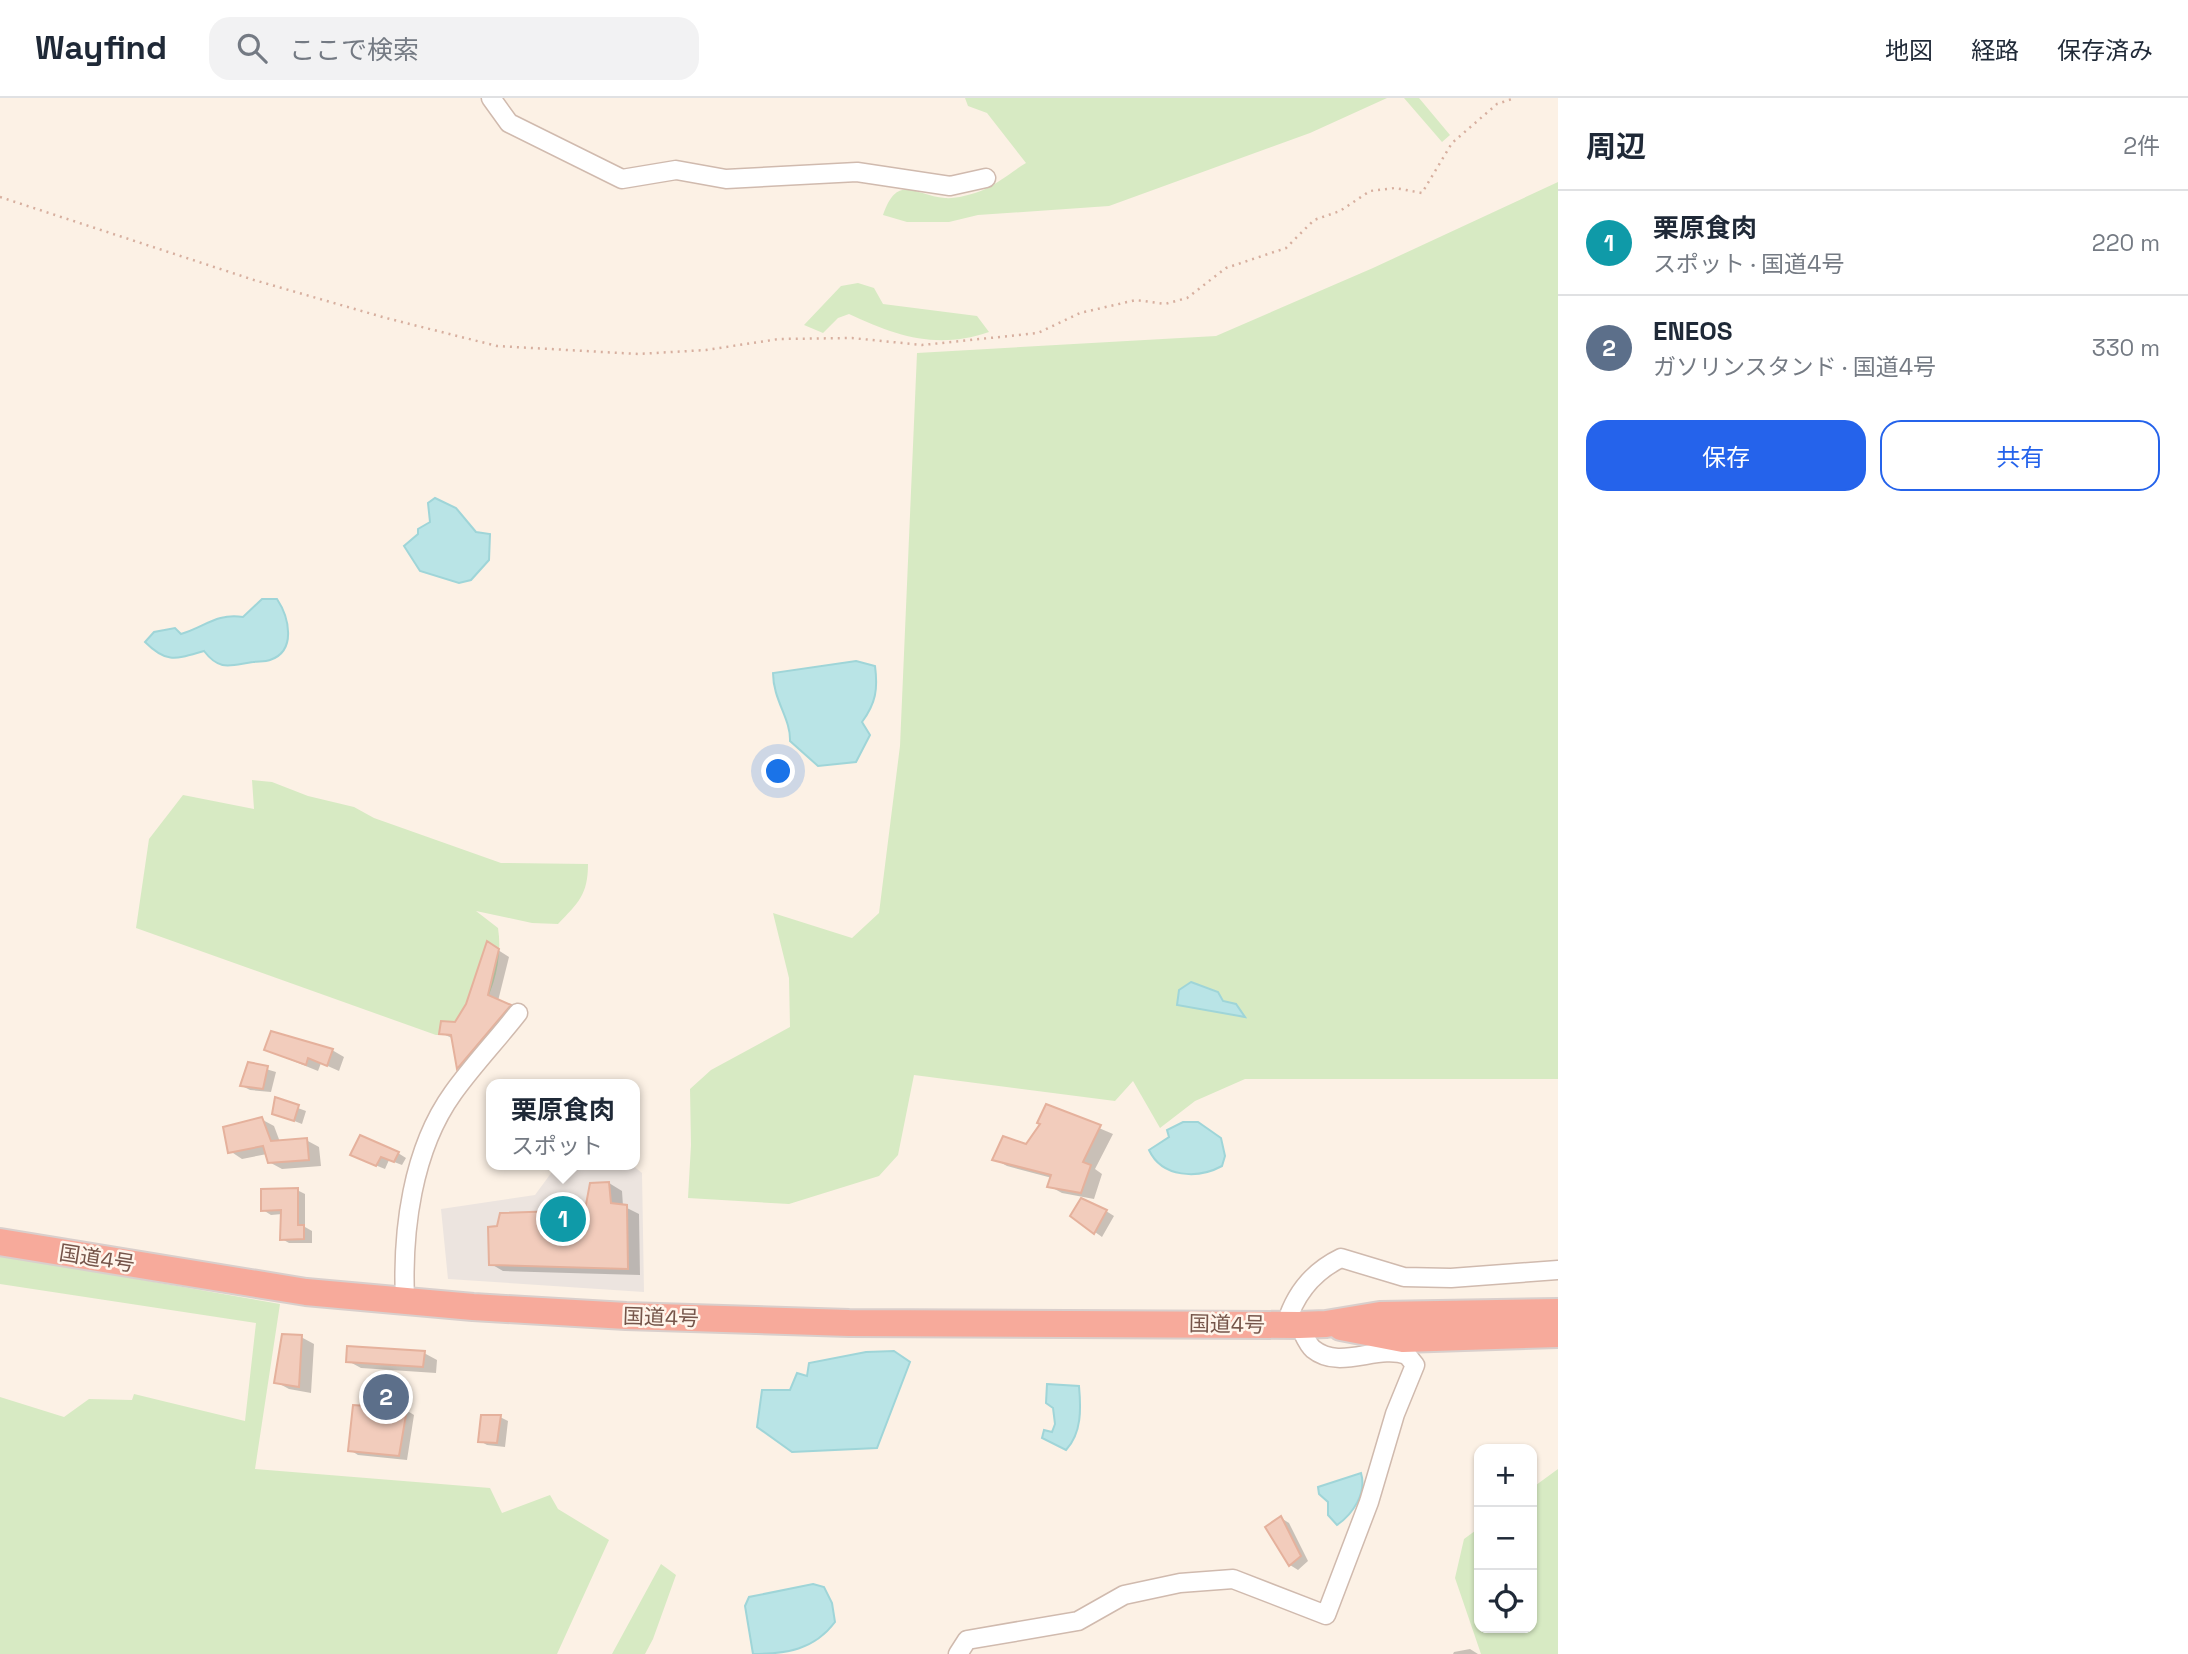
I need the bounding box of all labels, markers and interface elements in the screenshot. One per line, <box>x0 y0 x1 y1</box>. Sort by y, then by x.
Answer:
search box <box>209 17 699 80</box>
text: Wayfind <box>35 27 167 69</box>
icon: search <box>233 29 271 67</box>
text: ここで検索 <box>289 33 419 67</box>
text: 地図 <box>1885 35 1933 66</box>
text: 経路 <box>1971 35 2019 66</box>
text: 保存済み <box>2057 35 2153 66</box>
text: 周辺 <box>1586 127 1646 166</box>
text: 2件 <box>2123 131 2160 161</box>
text: 栗原食肉 <box>1653 211 1757 245</box>
text: 1 <box>1604 228 1614 258</box>
text: 220 m <box>2092 228 2160 258</box>
text: スポット · 国道4号 <box>1653 249 1845 279</box>
text: ENEOS <box>1653 314 1733 348</box>
text: 2 <box>1602 333 1616 363</box>
text: 330 m <box>2092 333 2160 363</box>
text: ガソリンスタンド · 国道4号 <box>1653 352 1936 382</box>
button: 保存 <box>1586 420 1866 491</box>
button: 共有 <box>1880 420 2160 491</box>
your location <box>761 754 795 788</box>
popup <box>486 1079 640 1170</box>
text: 栗原食肉 <box>511 1093 615 1127</box>
text: スポット <box>511 1131 603 1161</box>
pin: 1 <box>540 1193 586 1245</box>
street label: 国道4号 <box>57 1239 137 1277</box>
street label: 国道4号 <box>622 1302 700 1332</box>
street label: 国道4号 <box>1189 1310 1265 1338</box>
pin: 2 <box>363 1371 409 1423</box>
map controls <box>1474 1444 1537 1633</box>
button: + <box>1474 1444 1537 1507</box>
button: − <box>1474 1507 1537 1570</box>
button: locate <box>1474 1570 1537 1633</box>

